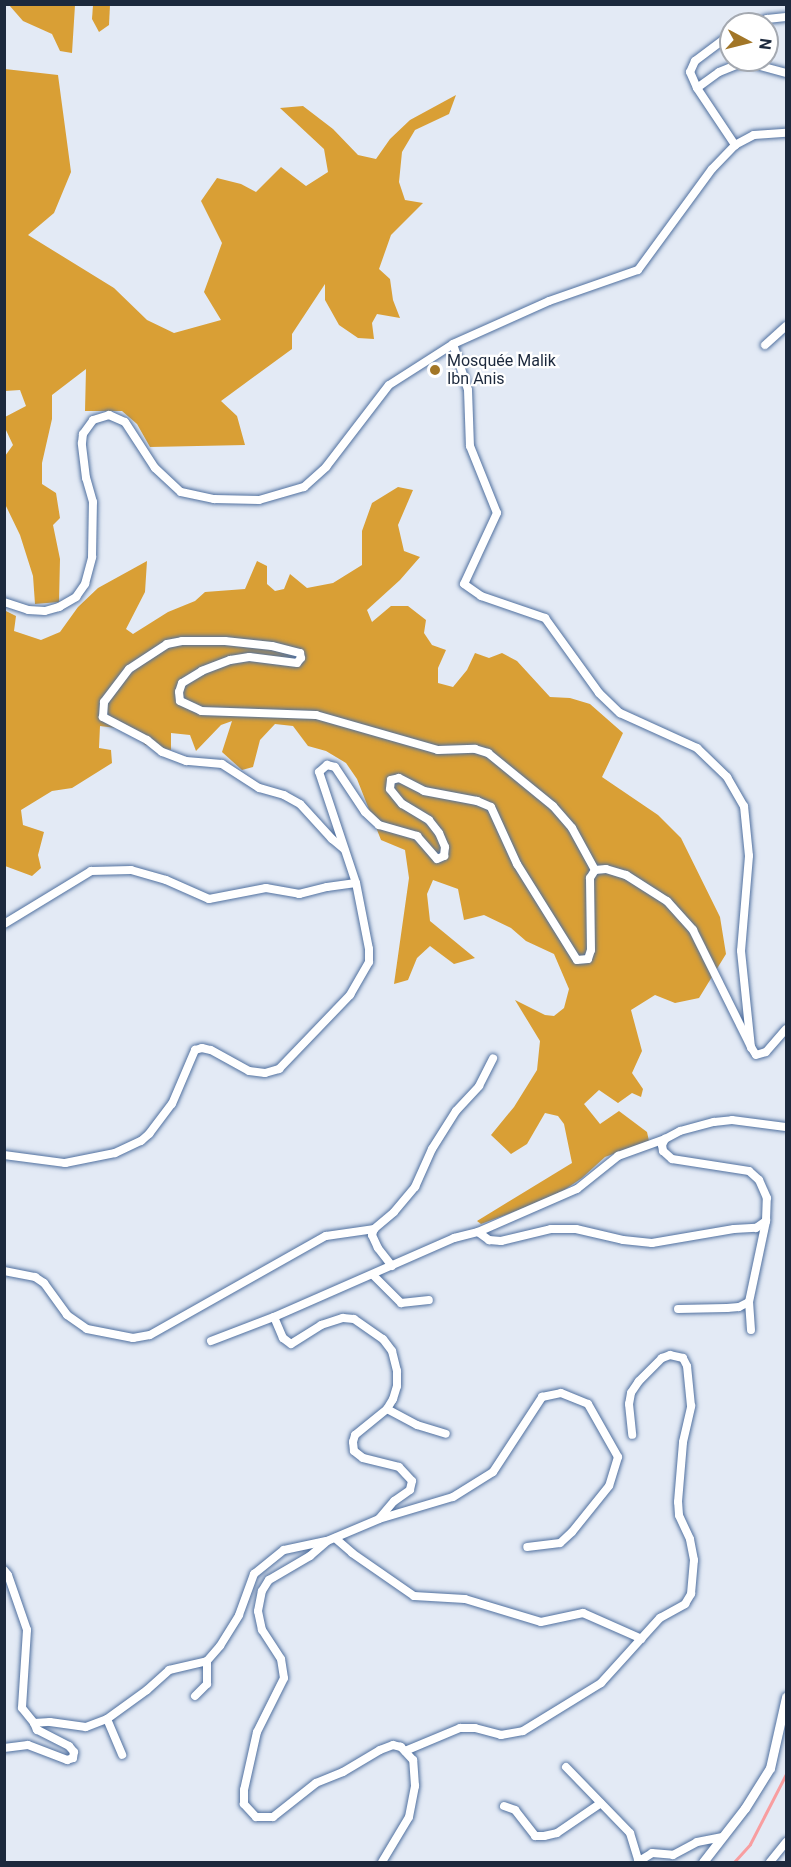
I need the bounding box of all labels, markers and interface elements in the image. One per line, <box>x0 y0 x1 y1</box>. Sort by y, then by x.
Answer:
north arrow <box>719 12 779 72</box>
text: N <box>755 37 775 51</box>
place label: Mosquée Malik Ibn Anis <box>447 351 556 389</box>
marker: Mosquée Malik Ibn Anis <box>428 363 442 377</box>

